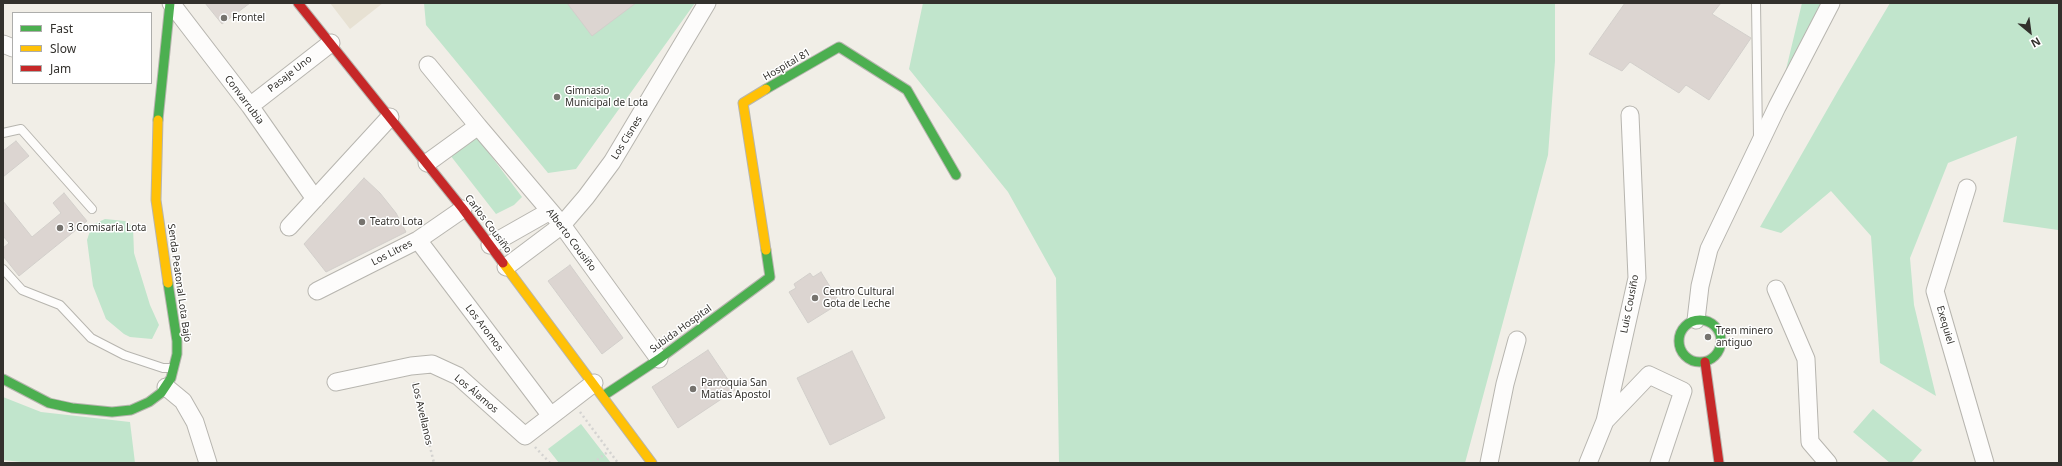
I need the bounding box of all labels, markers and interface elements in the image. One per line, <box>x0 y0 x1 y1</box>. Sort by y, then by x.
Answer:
legend <box>12 12 152 84</box>
place label: Frontel <box>232 12 265 24</box>
north arrow <box>2010 12 2050 52</box>
marker: Frontel <box>219 13 229 23</box>
text: Fast <box>50 20 73 37</box>
text: N <box>2029 34 2044 52</box>
text: Slow <box>50 40 76 57</box>
street label: Hospital 81 <box>761 47 813 83</box>
street label: Pasaje Uno <box>266 53 314 95</box>
text: Jam <box>50 60 71 77</box>
street label: Convarrubia <box>222 73 266 127</box>
place label: Gimnasio Municipal de Lota <box>565 85 648 108</box>
marker: Gimnasio Municipal de Lota <box>552 92 562 102</box>
street label: Los Cisnes <box>609 114 645 162</box>
street label: Carlos Cousiño <box>462 192 514 256</box>
street label: Alberto Cousiño <box>544 206 598 274</box>
place label: Teatro Lota <box>370 216 423 228</box>
marker: Teatro Lota <box>357 217 367 227</box>
place label: 3 Comisaría Lota <box>68 222 146 234</box>
marker: 3 Comisaría Lota <box>55 223 65 233</box>
street label: Senda Peatonal Lota Bajo <box>165 223 193 343</box>
street label: Los Litres <box>369 238 415 268</box>
street label: Luis Cousiño <box>1618 274 1642 334</box>
place label: Centro Cultural Gota de Leche <box>823 286 894 310</box>
marker: Centro Cultural Gota de Leche <box>810 293 820 303</box>
street label: Los Aromos <box>463 302 505 354</box>
street label: Subida Hospital <box>648 303 714 355</box>
street label: Exequiel <box>1934 304 1956 346</box>
place label: Tren minero antiguo <box>1716 325 1773 348</box>
marker: Tren minero antiguo <box>1703 332 1713 342</box>
street label: Los Álamos <box>452 372 500 416</box>
place label: Parroquia San Matías Apostol <box>701 377 770 400</box>
street label: Los Avellanos <box>409 382 435 446</box>
marker: Parroquia San Matías Apostol <box>688 384 698 394</box>

